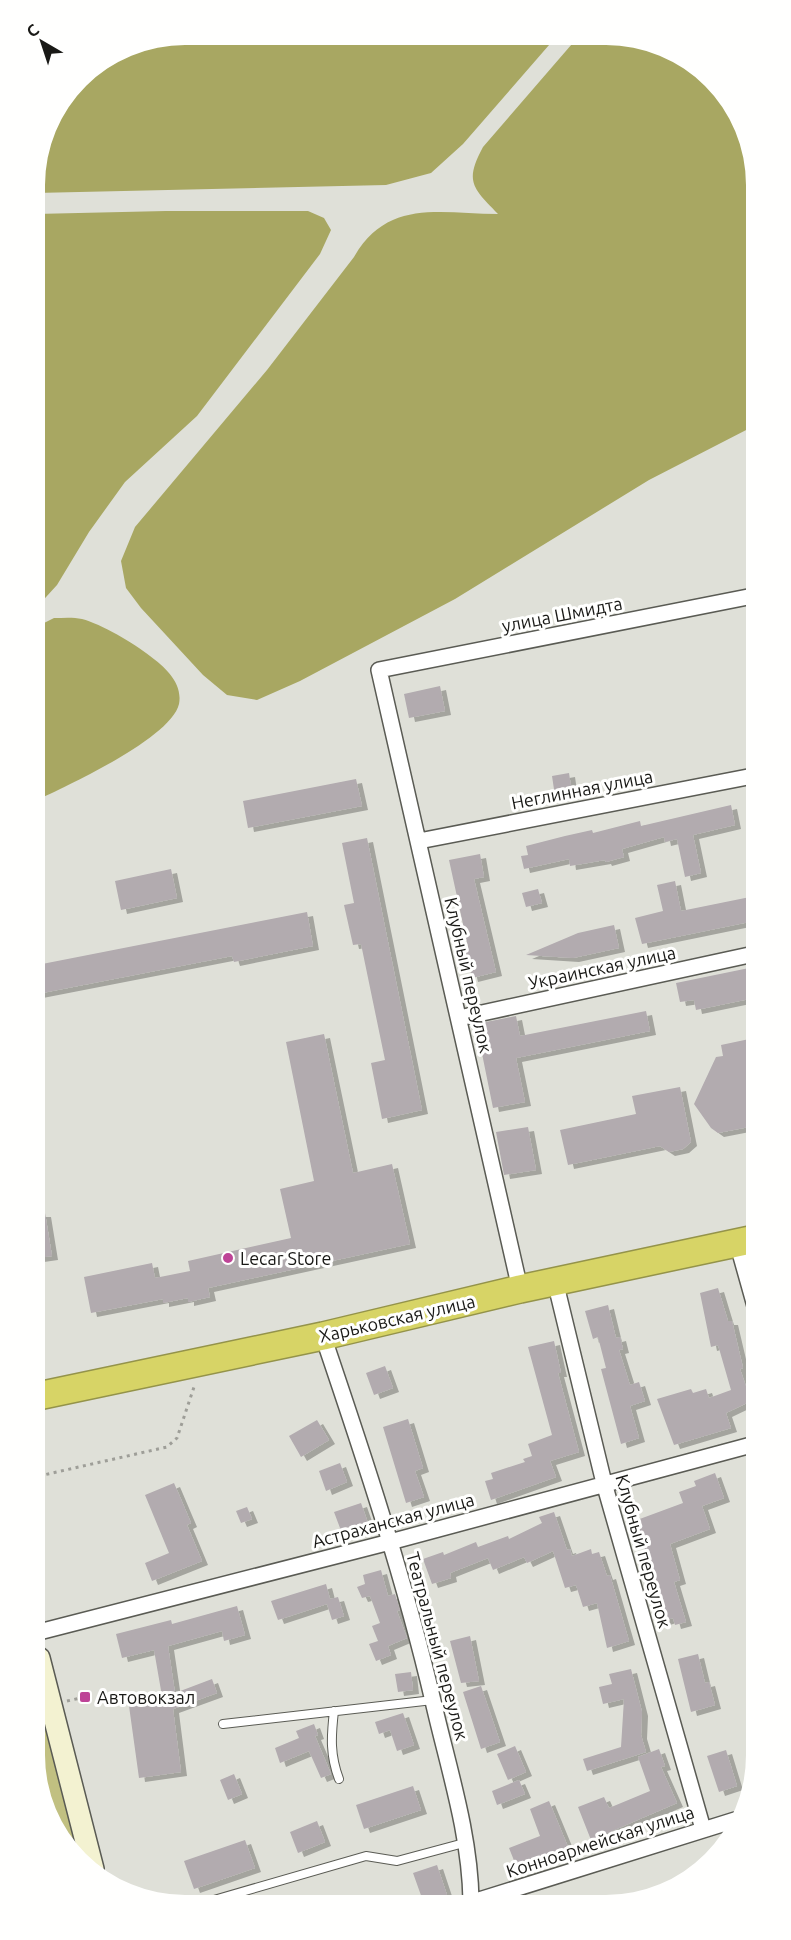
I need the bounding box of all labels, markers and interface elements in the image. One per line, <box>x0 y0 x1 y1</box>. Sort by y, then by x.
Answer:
north arrow <box>12 12 72 72</box>
text: С <box>23 20 42 41</box>
street label: улица Шмидта <box>500 593 624 635</box>
street label: Неглинная улица <box>510 765 654 813</box>
street label: Клубный переулок <box>441 895 497 1055</box>
street label: Украинская улица <box>526 942 678 992</box>
place label: Lecar Store <box>240 1248 331 1268</box>
marker: Lecar Store <box>221 1251 235 1265</box>
street label: Харьковская улица <box>317 1290 477 1346</box>
street label: Клубный переулок <box>612 1472 676 1630</box>
street label: Астраханская улица <box>310 1489 476 1551</box>
street label: Театральный переулок <box>403 1550 473 1742</box>
place label: Автовокзал <box>97 1687 195 1707</box>
marker: Автовокзал <box>78 1690 92 1704</box>
street label: Конноармейская улица <box>504 1801 696 1881</box>

